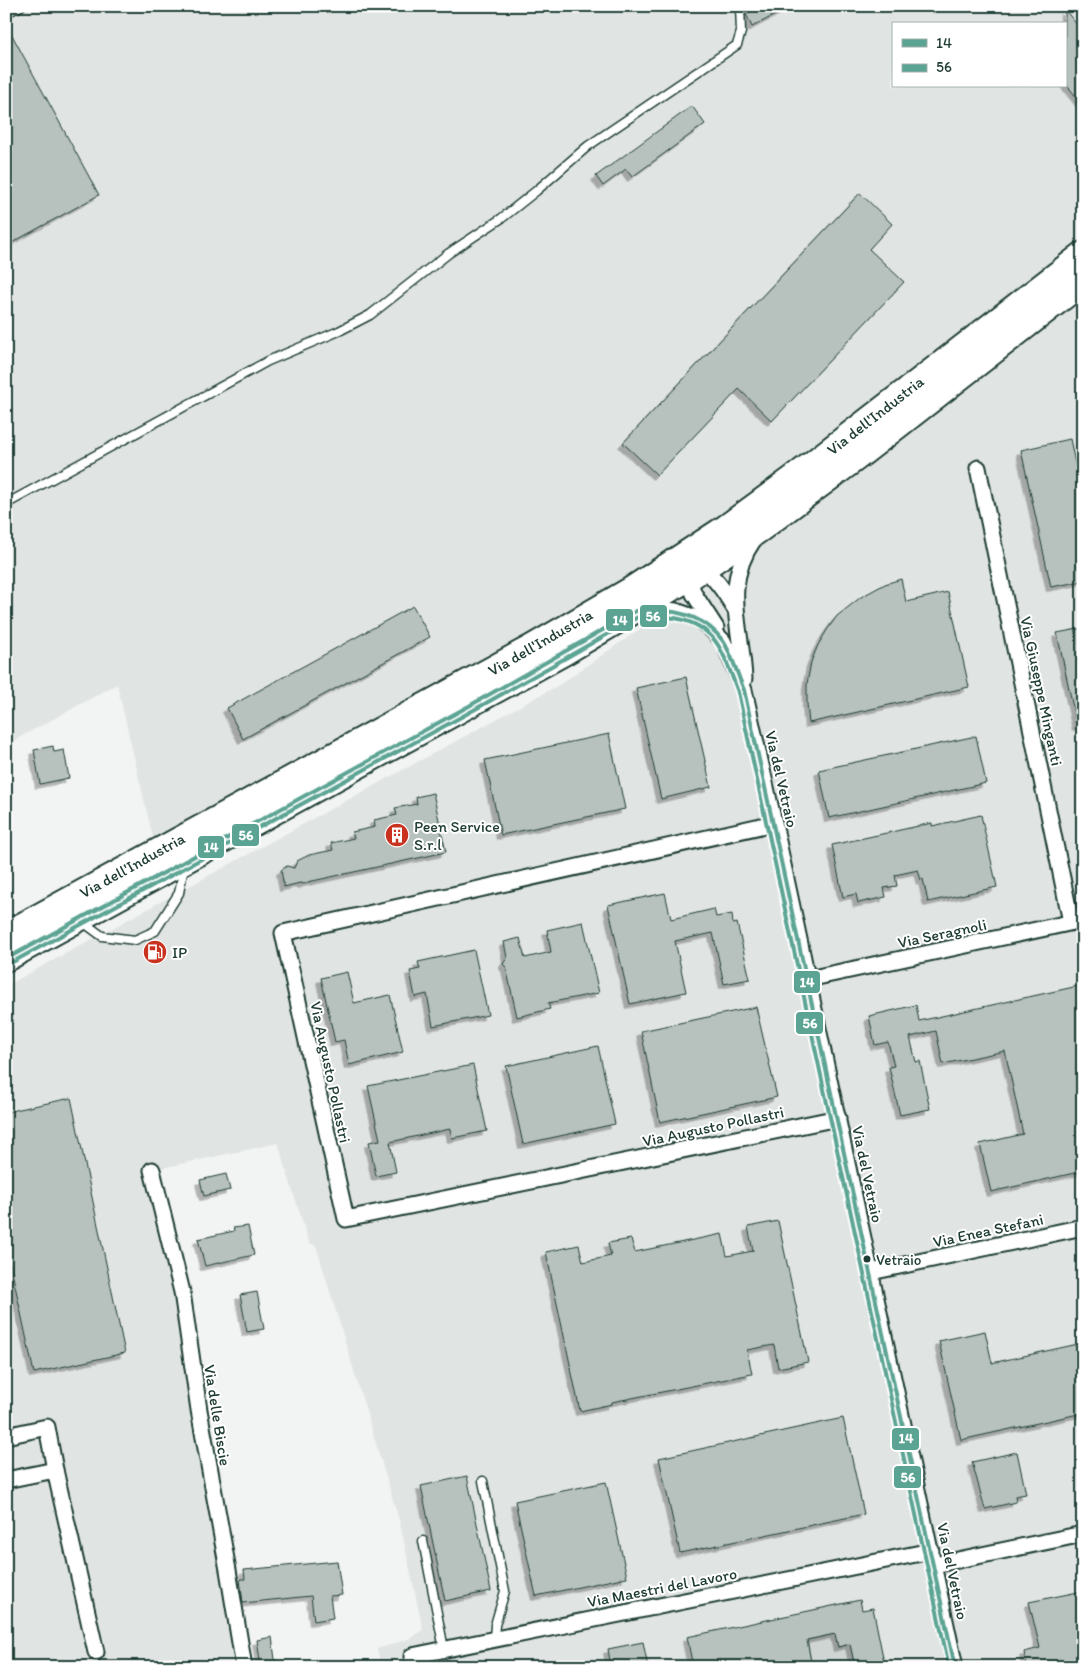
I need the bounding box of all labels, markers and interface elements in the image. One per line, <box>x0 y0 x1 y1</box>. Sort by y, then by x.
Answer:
legend <box>892 22 1066 88</box>
text: 14 <box>936 34 952 52</box>
text: 56 <box>936 58 952 76</box>
street label: Via dell'Industria <box>823 371 928 459</box>
street label: Via dell'Industria <box>485 604 597 680</box>
line badge: 56 <box>639 604 668 628</box>
line badge: 14 <box>605 608 634 632</box>
text: 56 <box>646 608 661 625</box>
text: 14 <box>613 612 628 629</box>
street label: Via Giuseppe Minganti <box>1016 615 1067 768</box>
street label: Via del Vetraio <box>761 729 802 829</box>
place label: Peen Service S.r.l <box>414 817 500 854</box>
building icon: Peen Service S.r.l <box>384 822 410 848</box>
line badge: 56 <box>231 823 260 847</box>
text: 56 <box>239 827 254 844</box>
street label: Via dell'Industria <box>76 828 189 902</box>
line badge: 14 <box>197 835 225 859</box>
text: 14 <box>204 839 219 856</box>
street label: Via Seragnoli <box>896 915 988 952</box>
fuel station icon: IP <box>142 939 168 965</box>
place label: IP <box>172 943 187 962</box>
line badge: 14 <box>793 970 821 994</box>
text: 14 <box>800 974 815 991</box>
street label: Via Augusto Pollastri <box>306 1000 355 1145</box>
line badge: 56 <box>795 1011 824 1035</box>
text: 56 <box>803 1015 818 1032</box>
street label: Via Augusto Pollastri <box>641 1102 786 1151</box>
street label: Via del Vetraio <box>848 1124 887 1224</box>
street label: Via Enea Stefani <box>931 1210 1045 1251</box>
place label: Vetraio <box>876 1251 922 1269</box>
marker: Vetraio <box>862 1254 872 1264</box>
street label: Via delle Biscie <box>200 1363 235 1467</box>
line badge: 14 <box>891 1427 920 1451</box>
text: 14 <box>899 1430 914 1447</box>
line badge: 56 <box>893 1465 922 1489</box>
text: 56 <box>901 1469 916 1486</box>
street label: Via del Vetraio <box>933 1521 972 1621</box>
street label: Via Maestri del Lavoro <box>586 1564 739 1611</box>

